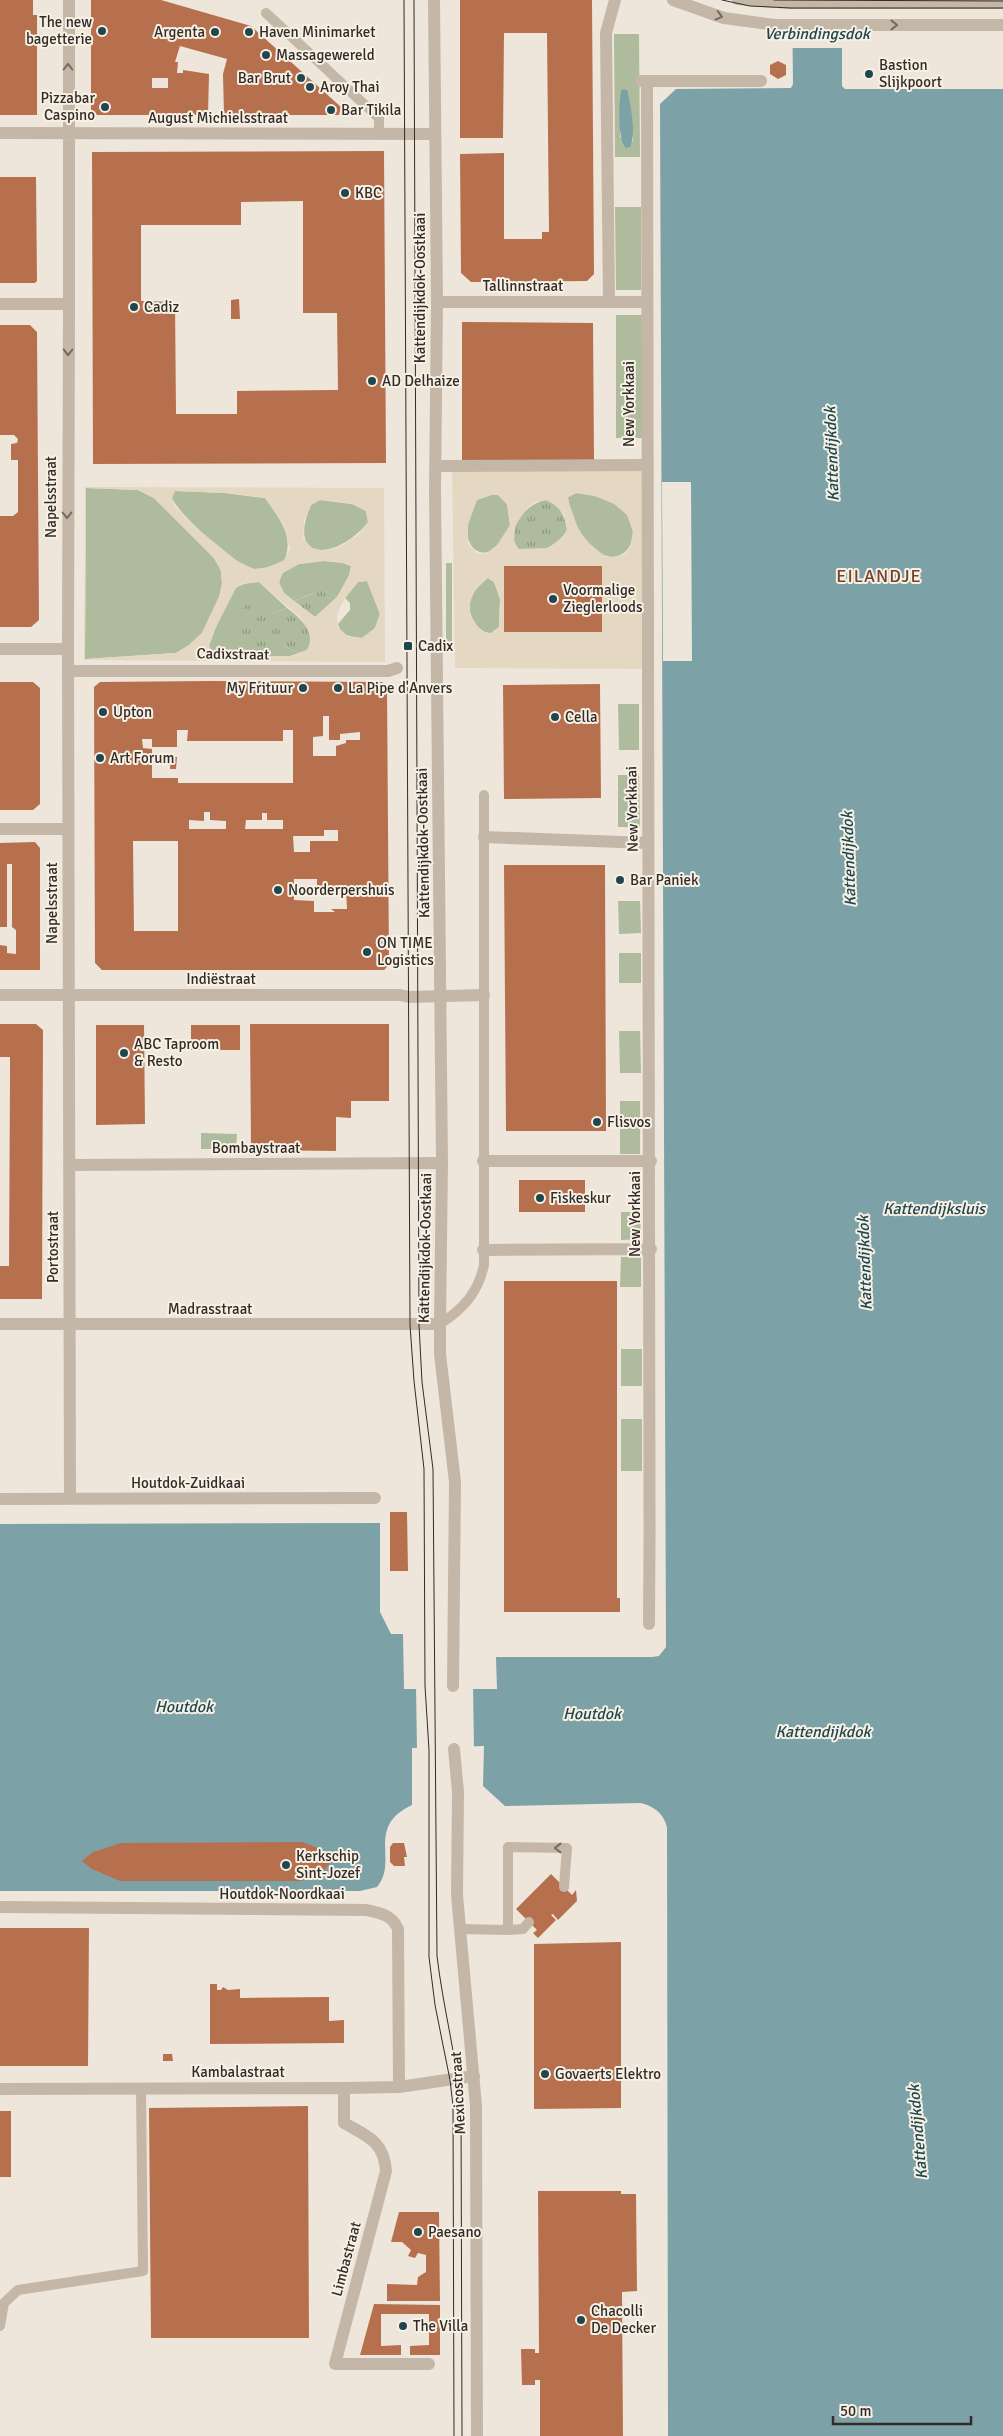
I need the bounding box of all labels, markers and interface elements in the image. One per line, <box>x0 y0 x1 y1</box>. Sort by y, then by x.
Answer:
one-way arrow <box>714 10 723 21</box>
place label: The new bagetterie <box>26 13 92 48</box>
one-way arrow <box>890 20 898 30</box>
place label: Argenta <box>154 23 205 41</box>
place label: Haven Minimarket <box>259 23 376 41</box>
water label: Verbindingsdok <box>764 24 872 44</box>
marker: The new bagetterie <box>96 25 108 37</box>
marker: Argenta <box>209 26 221 38</box>
marker: Haven Minimarket <box>243 26 255 38</box>
place label: Massagewereld <box>276 46 375 64</box>
marker: Massagewereld <box>260 49 272 61</box>
place label: Bastion Slijkpoort <box>879 56 942 91</box>
one-way arrow <box>63 63 73 70</box>
marker: Bastion Slijkpoort <box>863 68 875 80</box>
place label: Bar Brut <box>238 69 291 87</box>
marker: Bar Brut <box>295 72 307 84</box>
place label: Aroy Thai <box>320 78 380 96</box>
marker: Aroy Thai <box>304 81 316 93</box>
place label: Pizzabar Caspino <box>40 89 95 124</box>
marker: Pizzabar Caspino <box>99 101 111 113</box>
place label: Bar Tikila <box>341 101 401 119</box>
marker: Bar Tikila <box>325 104 337 116</box>
street label: August Michielsstraat <box>148 109 288 127</box>
place label: KBC <box>355 184 382 202</box>
marker: KBC <box>339 187 351 199</box>
street label: Kattendijkdok-Oostkaai <box>411 213 429 363</box>
street label: Tallinnstraat <box>483 277 563 295</box>
place label: Cadiz <box>144 298 179 316</box>
marker: Cadiz <box>128 301 140 313</box>
one-way arrow <box>63 349 73 357</box>
street label: New Yorkkaai <box>620 361 638 447</box>
place label: AD Delhaize <box>382 372 460 390</box>
marker: AD Delhaize <box>366 375 378 387</box>
water label: Kattendijkdok <box>820 404 844 502</box>
street label: Napelsstraat <box>42 456 60 538</box>
one-way arrow <box>62 512 72 519</box>
district label: EILANDJE <box>836 565 922 587</box>
place label: Voormalige Zieglerloods <box>563 581 643 616</box>
marker: Voormalige Zieglerloods <box>547 593 559 605</box>
place label: Cadix <box>418 637 453 655</box>
marker: Cadix <box>402 640 414 652</box>
street label: Cadixstraat <box>196 644 270 664</box>
place label: My Frituur <box>226 679 293 697</box>
place label: La Pipe d'Anvers <box>348 679 453 697</box>
marker: My Frituur <box>297 682 309 694</box>
marker: La Pipe d'Anvers <box>332 682 344 694</box>
place label: Upton <box>113 703 152 721</box>
marker: Upton <box>97 706 109 718</box>
place label: Cella <box>565 708 598 726</box>
marker: Cella <box>549 711 561 723</box>
place label: Art Forum <box>110 749 174 767</box>
marker: Art Forum <box>94 752 106 764</box>
street label: New Yorkkaai <box>622 766 642 852</box>
street label: Kattendijkdok-Oostkaai <box>413 768 433 918</box>
water label: Kattendijkdok <box>837 809 861 907</box>
street label: Napelsstraat <box>43 862 61 944</box>
place label: Bar Paniek <box>630 871 699 889</box>
marker: Bar Paniek <box>614 874 626 886</box>
place label: Noorderpershuis <box>288 881 395 899</box>
marker: Noorderpershuis <box>272 884 284 896</box>
place label: ON TIME Logistics <box>377 934 434 969</box>
marker: ON TIME Logistics <box>361 946 373 958</box>
street label: Indiëstraat <box>186 970 256 988</box>
place label: ABC Taproom & Resto <box>134 1035 219 1070</box>
marker: ABC Taproom & Resto <box>118 1047 130 1059</box>
place label: Flisvos <box>607 1113 651 1131</box>
marker: Flisvos <box>591 1116 603 1128</box>
street label: Bombaystraat <box>212 1139 300 1157</box>
street label: New Yorkkaai <box>626 1171 644 1257</box>
street label: Kattendijkdok-Oostkaai <box>415 1173 435 1323</box>
place label: Fiskeskur <box>550 1189 611 1207</box>
marker: Fiskeskur <box>534 1192 546 1204</box>
water label: Kattendijksluis <box>883 1199 987 1219</box>
street label: Portostraat <box>44 1211 62 1283</box>
water label: Kattendijkdok <box>853 1213 877 1311</box>
street label: Madrasstraat <box>168 1300 252 1318</box>
street label: Houtdok-Zuidkaai <box>131 1474 245 1492</box>
water label: Houtdok <box>155 1697 215 1717</box>
water label: Houtdok <box>563 1704 623 1724</box>
water label: Kattendijkdok <box>775 1722 873 1742</box>
one-way arrow <box>553 1843 561 1853</box>
place label: Kerkschip Sint-Jozef <box>296 1847 361 1882</box>
marker: Kerkschip Sint-Jozef <box>280 1859 292 1871</box>
street label: Houtdok-Noordkaai <box>219 1885 345 1903</box>
street label: Mexicostraat <box>447 2051 469 2135</box>
street label: Kambalastraat <box>191 2063 285 2081</box>
place label: Govaerts Elektro <box>555 2065 661 2083</box>
marker: Govaerts Elektro <box>539 2068 551 2080</box>
water label: Kattendijkdok <box>904 2082 932 2180</box>
street label: Limbastraat <box>327 2220 365 2298</box>
place label: Paesano <box>428 2223 482 2241</box>
marker: Paesano <box>412 2226 424 2238</box>
place label: Chacolli De Decker <box>591 2302 657 2337</box>
marker: Chacolli De Decker <box>575 2314 587 2326</box>
place label: The Villa <box>413 2317 468 2335</box>
marker: The Villa <box>397 2320 409 2332</box>
scale bar <box>833 2394 970 2426</box>
text: 50 m <box>840 2402 871 2420</box>

